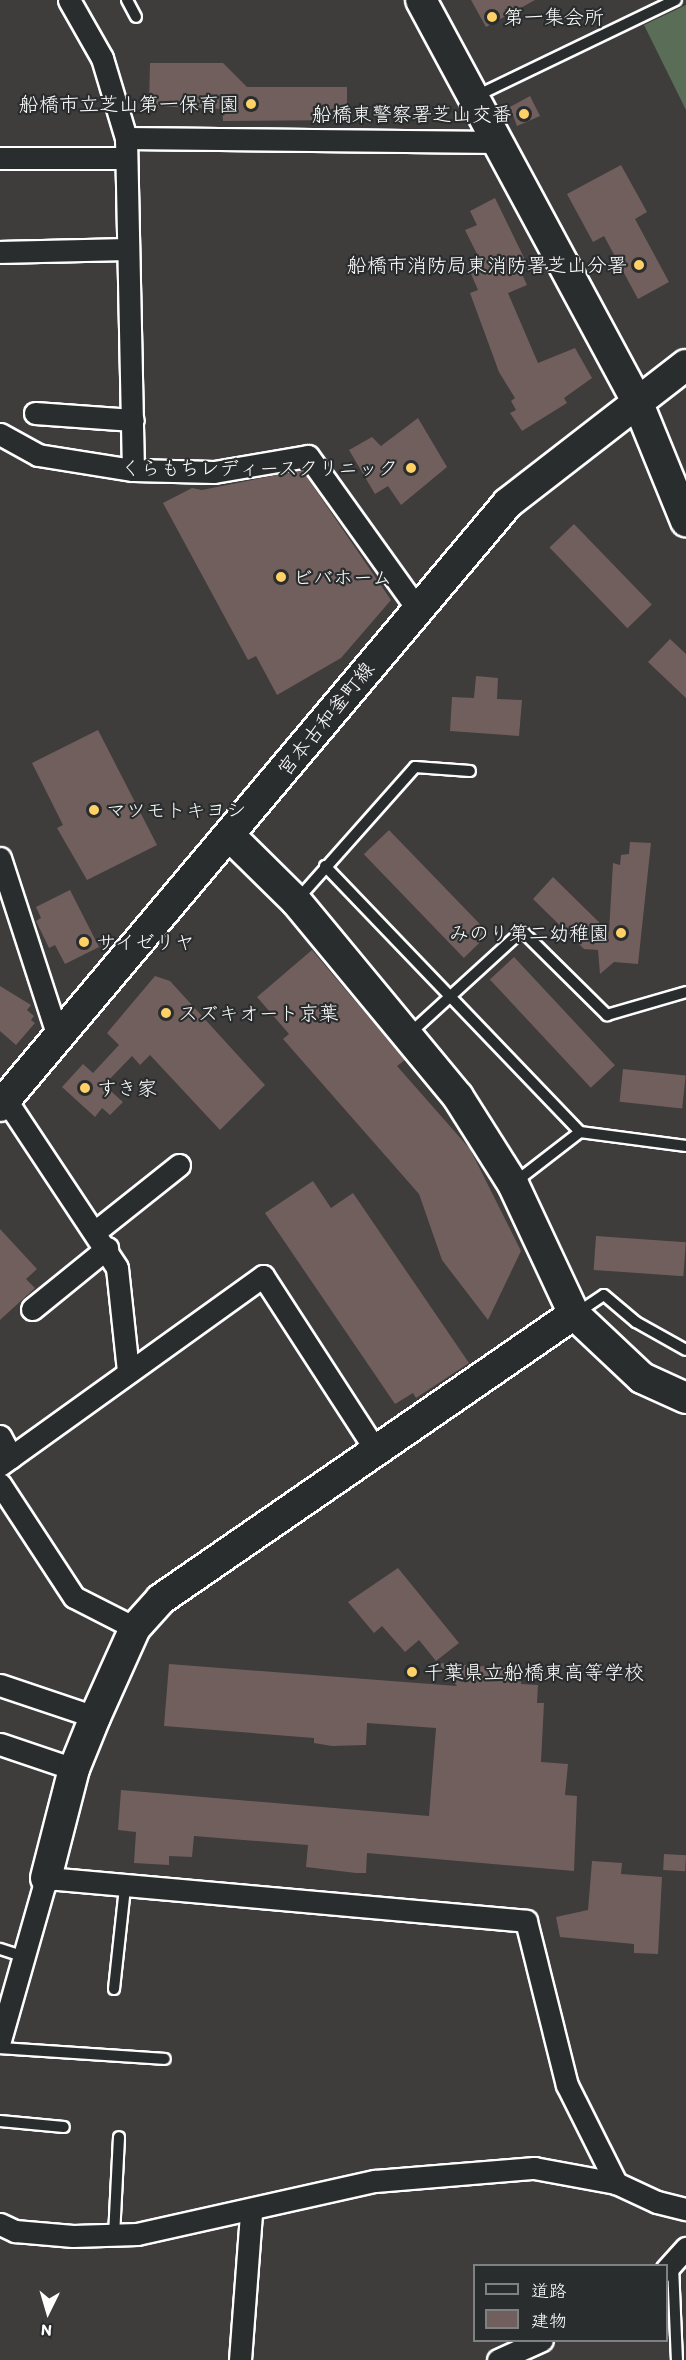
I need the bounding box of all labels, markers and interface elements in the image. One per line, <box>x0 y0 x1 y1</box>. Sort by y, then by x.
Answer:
place label: 第一集会所 <box>504 5 604 29</box>
marker: 第一集会所 <box>485 10 499 24</box>
place label: 船橋市立芝山第一保育園 <box>19 92 239 116</box>
marker: 船橋市立芝山第一保育園 <box>244 97 258 111</box>
place label: 船橋東警察署芝山交番 <box>312 102 512 126</box>
marker: 船橋東警察署芝山交番 <box>517 107 531 121</box>
place label: 船橋市消防局東消防署芝山分署 <box>347 253 627 277</box>
marker: 船橋市消防局東消防署芝山分署 <box>632 258 646 272</box>
place label: くらもちレディースクリニック <box>118 456 398 480</box>
marker: くらもちレディースクリニック <box>402 459 420 477</box>
place label: ビバホーム <box>293 565 393 589</box>
marker: ビバホーム <box>274 570 288 584</box>
street label: 宮本古和釜町線 <box>273 657 379 781</box>
place label: マツモトキヨシ <box>106 798 246 822</box>
marker: マツモトキヨシ <box>87 803 101 817</box>
place label: みのり第二幼稚園 <box>449 921 609 945</box>
marker: みのり第二幼稚園 <box>614 926 628 940</box>
place label: サイゼリヤ <box>96 930 196 954</box>
marker: サイゼリヤ <box>77 935 91 949</box>
place label: スズキオート京葉 <box>178 1001 338 1025</box>
marker: スズキオート京葉 <box>159 1006 173 1020</box>
place label: すき家 <box>97 1076 157 1100</box>
marker: すき家 <box>78 1081 92 1095</box>
place label: 千葉県立船橋東高等学校 <box>424 1660 644 1684</box>
marker: 千葉県立船橋東高等学校 <box>405 1665 419 1679</box>
legend <box>473 2264 668 2342</box>
text: 道路 <box>531 2280 567 2302</box>
north arrow <box>18 2282 78 2342</box>
text: 建物 <box>531 2310 567 2332</box>
text: N <box>40 2320 53 2340</box>

